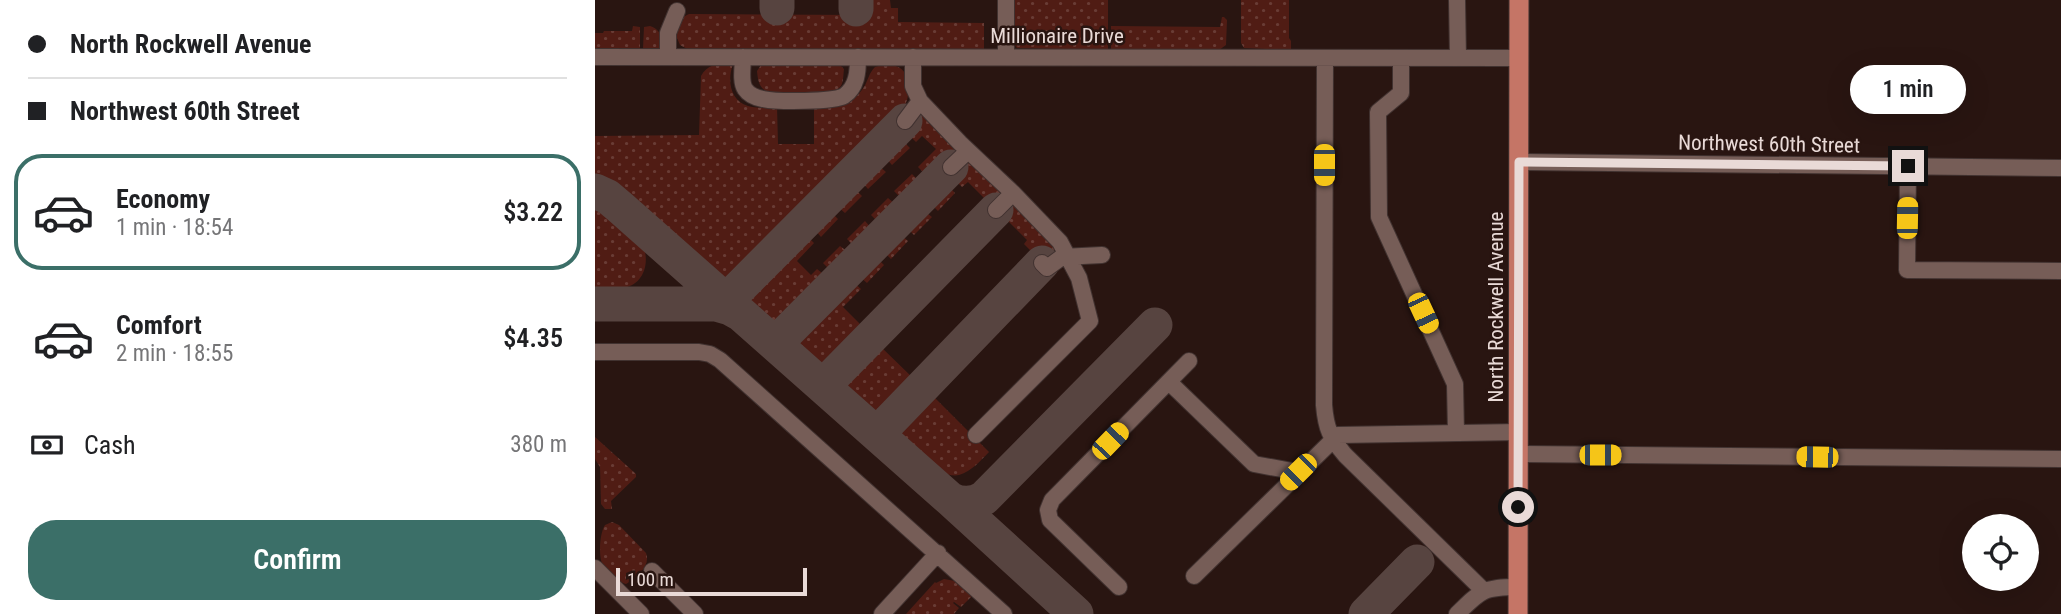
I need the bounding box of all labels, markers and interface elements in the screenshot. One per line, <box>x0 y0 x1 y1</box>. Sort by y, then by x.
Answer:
street label: Millionaire Drive <box>990 24 1124 48</box>
text: North Rockwell Avenue <box>70 29 311 59</box>
callout: 1 min <box>1850 64 1966 114</box>
text: 1 min <box>1883 76 1933 103</box>
text: Northwest 60th Street <box>70 96 300 126</box>
street label: Northwest 60th Street <box>1678 130 1860 158</box>
car <box>1314 144 1335 186</box>
route end <box>1892 150 1924 182</box>
icon: car <box>32 181 95 244</box>
text: Economy <box>116 184 210 214</box>
text: $3.22 <box>503 197 563 227</box>
car <box>1897 197 1918 239</box>
street label: North Rockwell Avenue <box>1484 211 1508 402</box>
text: 1 min · 18:54 <box>116 214 233 241</box>
car <box>1405 290 1442 336</box>
icon: car <box>32 307 95 370</box>
text: Comfort <box>116 310 202 340</box>
text: $4.35 <box>503 323 563 353</box>
text: 2 min · 18:55 <box>116 340 233 367</box>
car <box>1088 419 1133 463</box>
icon: cash <box>28 426 66 464</box>
text: Cash <box>84 430 136 460</box>
text: 380 m <box>510 431 567 458</box>
car <box>1580 445 1622 466</box>
car <box>1796 446 1839 468</box>
car <box>1276 450 1321 494</box>
route start <box>1502 491 1534 523</box>
map controls <box>1962 514 2039 591</box>
button: locate <box>1962 514 2039 591</box>
button: Confirm <box>28 520 567 600</box>
scale bar <box>616 565 807 597</box>
text: 100 m <box>627 568 674 591</box>

